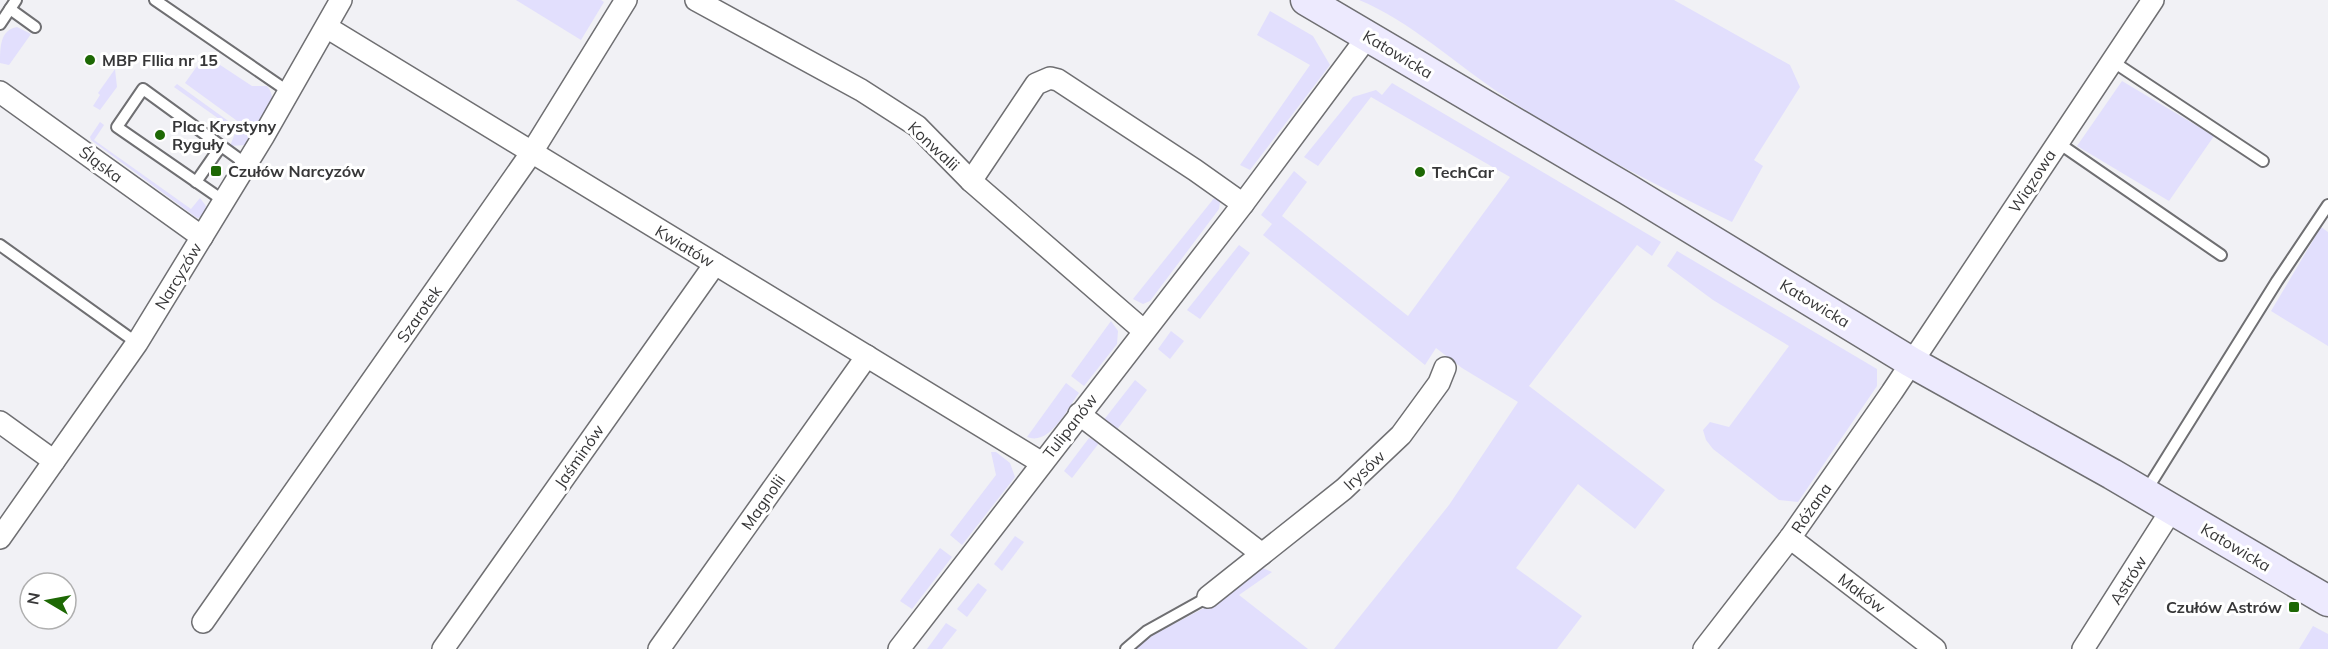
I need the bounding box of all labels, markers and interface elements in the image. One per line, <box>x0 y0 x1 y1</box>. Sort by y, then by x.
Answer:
street label: Katowicka <box>1360 25 1436 83</box>
place label: MBP FIlia nr 15 <box>102 50 218 70</box>
marker: MBP FIlia nr 15 <box>83 53 97 67</box>
place label: Plac Krystyny Ryguły <box>172 116 277 154</box>
street label: Konwalii <box>904 117 964 175</box>
marker: Plac Krystyny Ryguły <box>153 128 167 142</box>
street label: Śląska <box>75 141 127 187</box>
street label: Wiązowa <box>2004 145 2060 217</box>
place label: Czułów Narcyzów <box>228 161 365 181</box>
place label: TechCar <box>1432 162 1495 182</box>
marker: Czułów Narcyzów <box>209 164 223 178</box>
marker: TechCar <box>1413 165 1427 179</box>
street label: Kwiatów <box>652 221 718 271</box>
street label: Narcyzów <box>150 239 206 313</box>
street label: Katowicka <box>1777 274 1853 332</box>
street label: Szarotek <box>392 281 446 346</box>
street label: Tulipanów <box>1038 389 1102 462</box>
street label: Jaśminów <box>550 420 608 492</box>
street label: Irysów <box>1339 446 1389 494</box>
street label: Magnolii <box>737 470 789 534</box>
street label: Różana <box>1787 479 1835 537</box>
street label: Katowicka <box>2198 518 2274 576</box>
street label: Astrów <box>2105 552 2151 608</box>
street label: Maków <box>1834 569 1890 617</box>
north arrow <box>18 571 78 631</box>
text: N <box>22 591 44 606</box>
place label: Czułów Astrów <box>2166 597 2282 617</box>
marker: Czułów Astrów <box>2287 600 2301 614</box>

